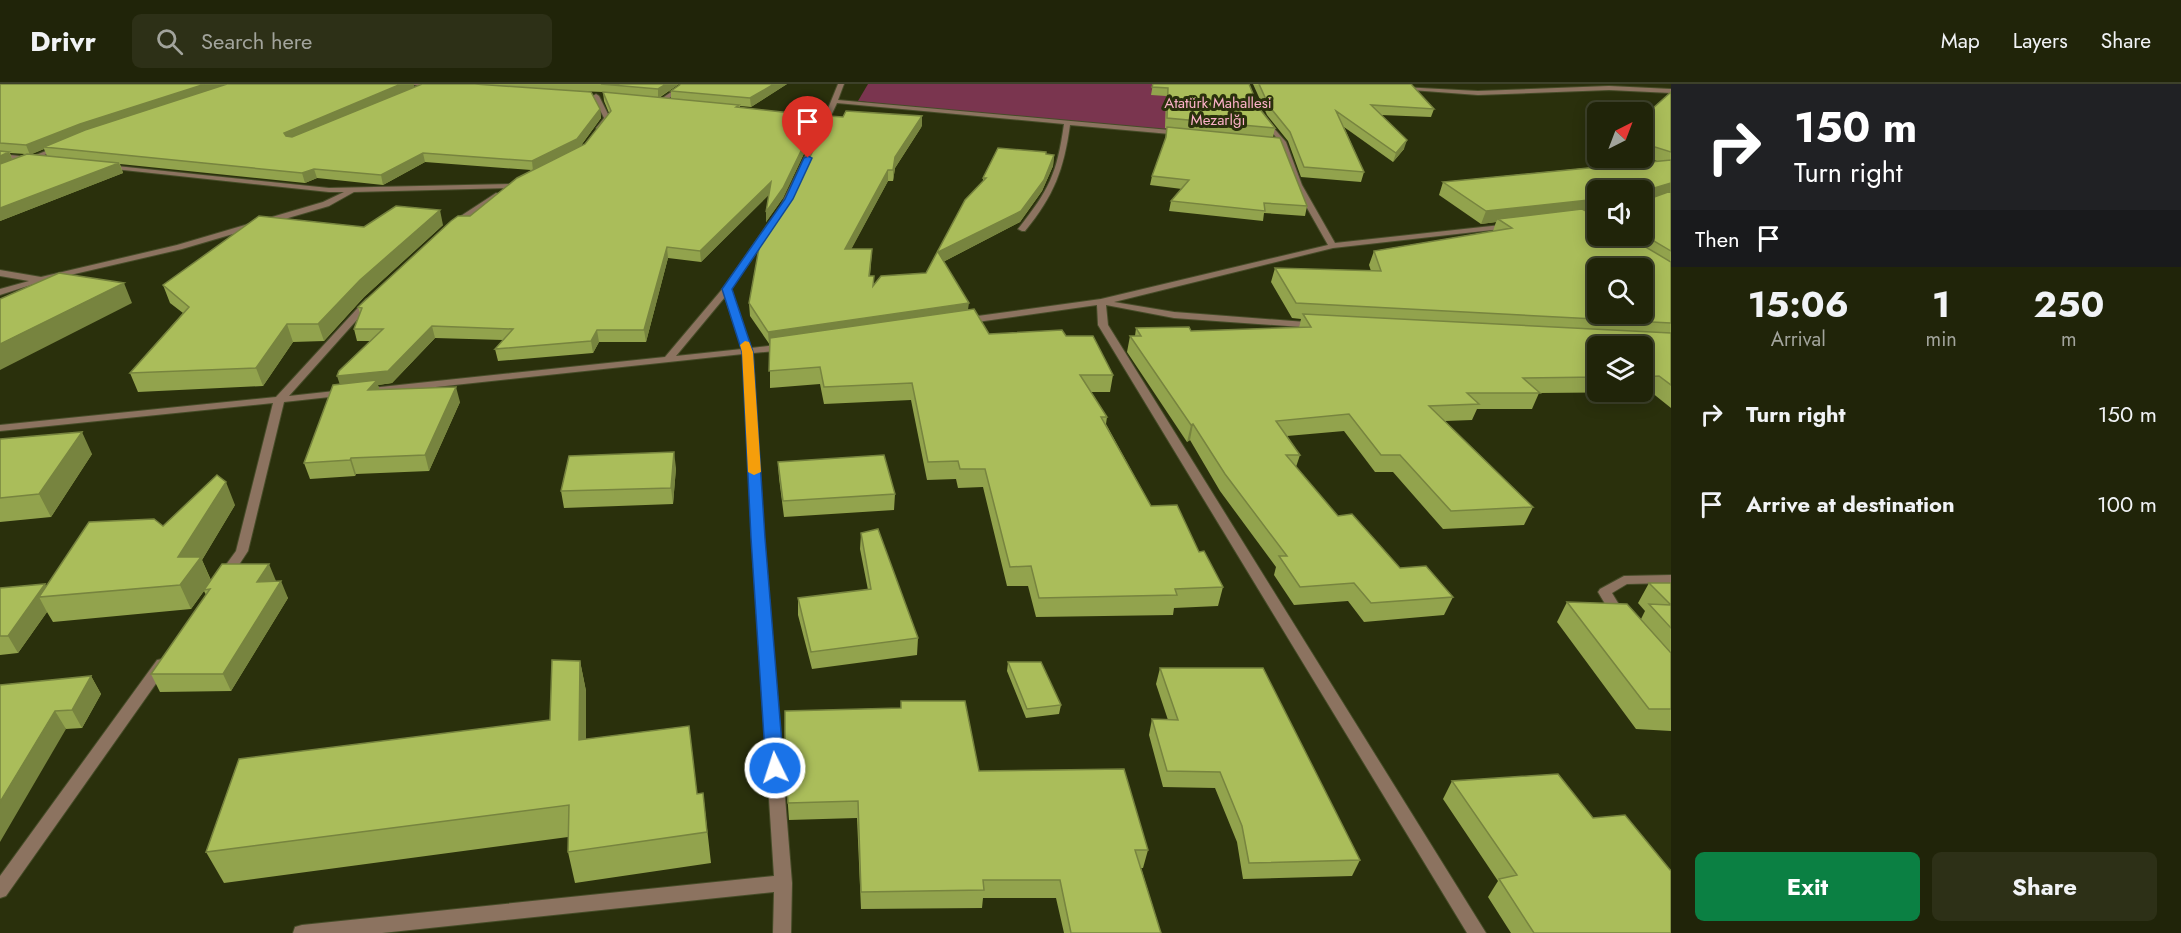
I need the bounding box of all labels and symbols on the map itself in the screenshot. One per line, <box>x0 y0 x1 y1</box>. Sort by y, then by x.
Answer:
park label: Atatürk Mahallesi Mezarlğı <box>1164 92 1272 131</box>
pin <box>782 96 833 158</box>
north arrow <box>1587 102 1653 168</box>
position arrow <box>743 736 807 800</box>

